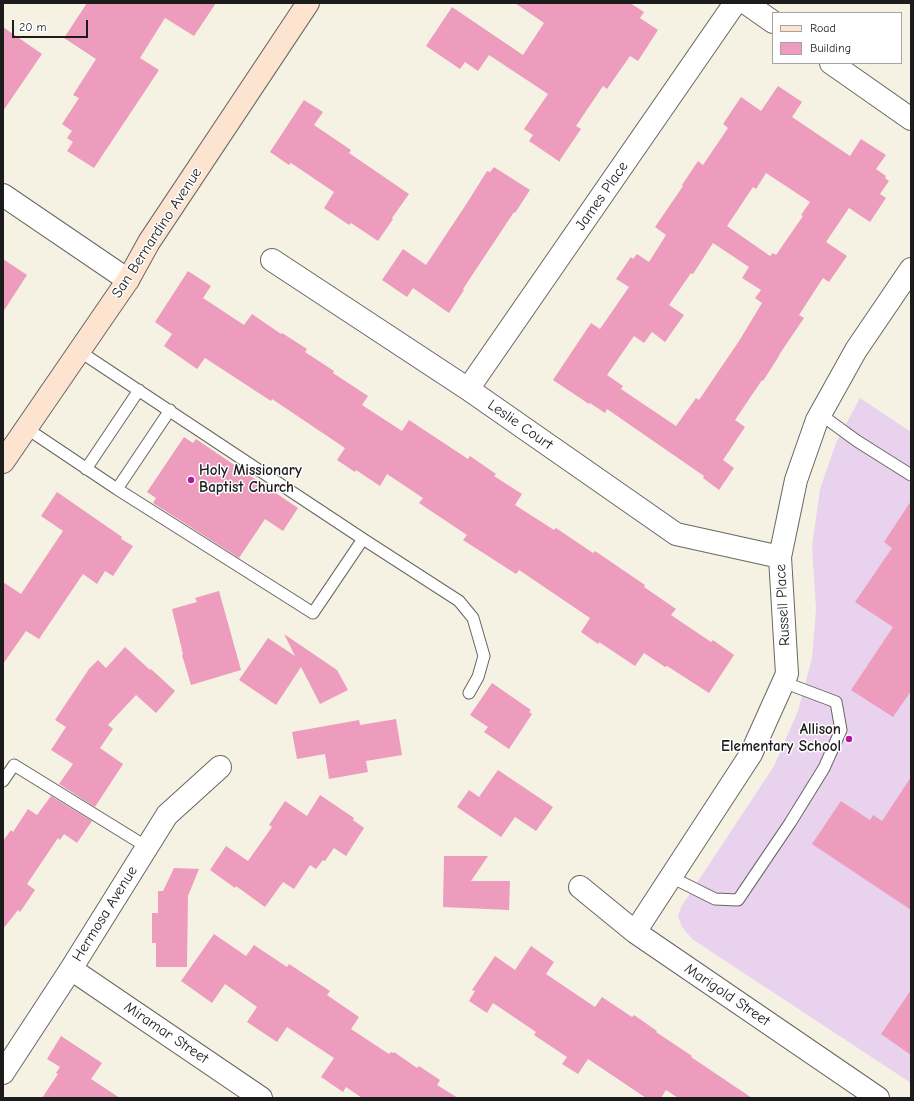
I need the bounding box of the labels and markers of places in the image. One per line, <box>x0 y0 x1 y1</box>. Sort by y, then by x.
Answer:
place label: Holy Missionary Baptist Church <box>199 462 302 497</box>
marker: Holy Missionary Baptist Church <box>186 475 196 485</box>
place label: Allison Elementary School <box>721 721 841 756</box>
marker: Allison Elementary School <box>844 734 854 744</box>

